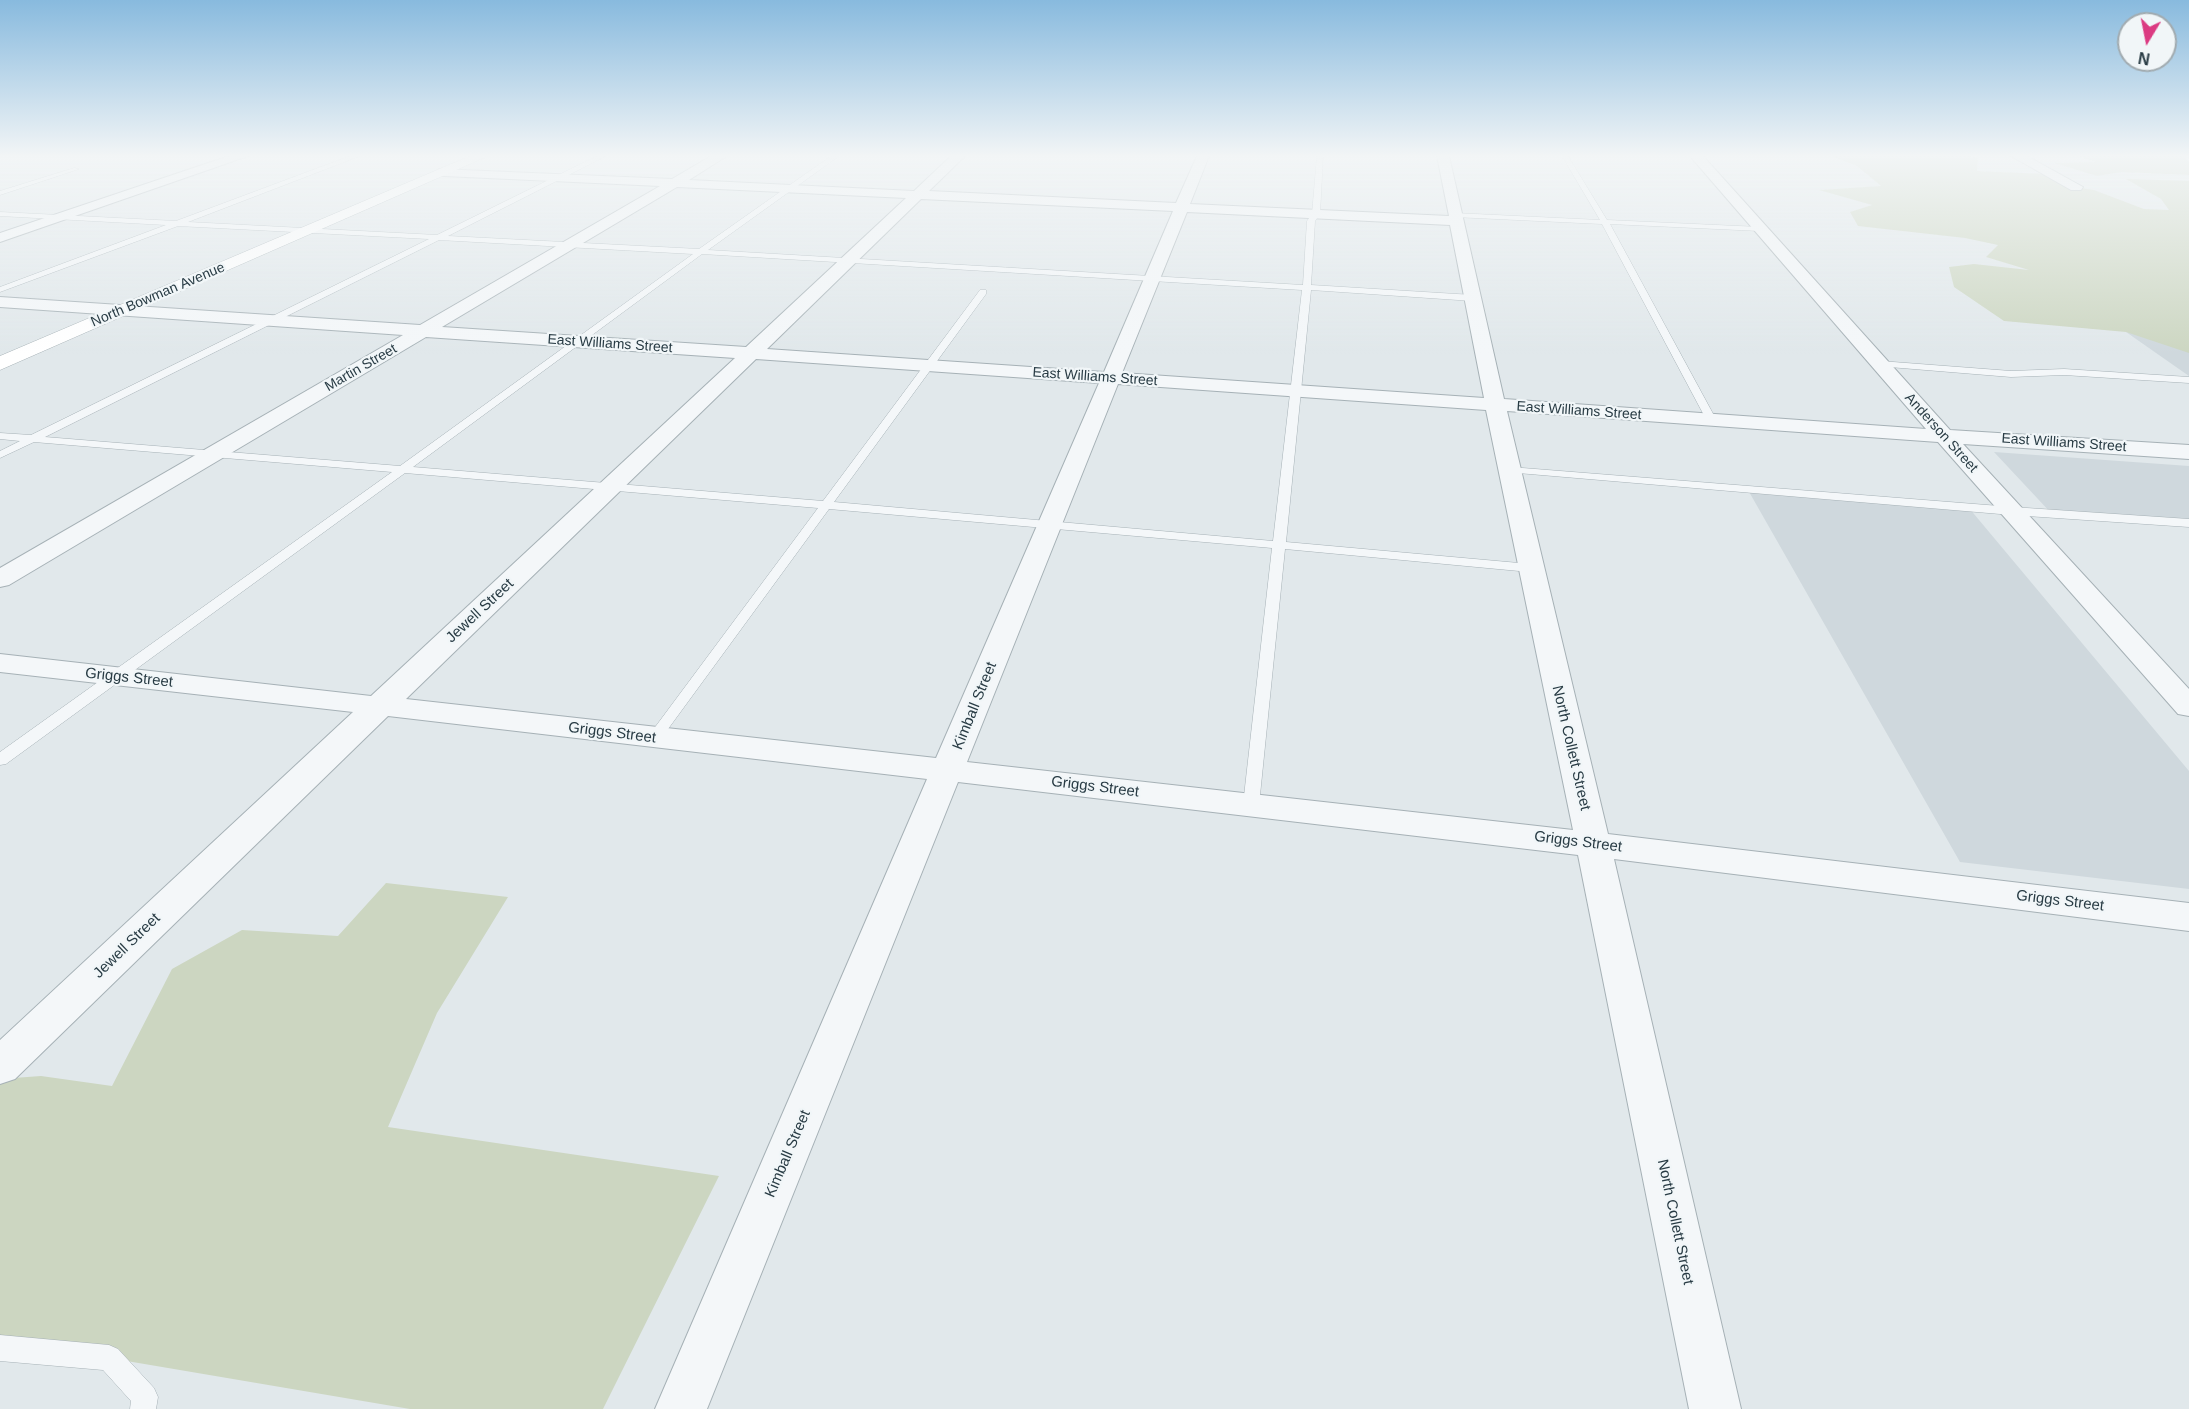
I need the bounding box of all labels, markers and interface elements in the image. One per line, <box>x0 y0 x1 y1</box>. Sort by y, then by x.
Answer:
north arrow <box>2117 12 2177 72</box>
text: N <box>2137 49 2151 68</box>
street label: North Bowman Avenue <box>89 259 227 331</box>
street label: East Williams Street <box>547 331 673 357</box>
street label: Martin Street <box>322 341 400 395</box>
street label: East Williams Street <box>1032 364 1158 390</box>
street label: Anderson Street <box>1901 390 1981 476</box>
street label: East Williams Street <box>1516 398 1642 424</box>
street label: East Williams Street <box>2001 430 2127 456</box>
street label: Jewell Street <box>442 575 518 647</box>
street label: Kimball Street <box>949 659 1001 753</box>
street label: Griggs Street <box>84 664 174 692</box>
street label: North Collett Street <box>1548 684 1594 812</box>
street label: Griggs Street <box>567 719 657 747</box>
street label: Griggs Street <box>1050 773 1140 801</box>
street label: Griggs Street <box>1533 828 1623 856</box>
street label: Griggs Street <box>2015 887 2105 915</box>
street label: Jewell Street <box>90 910 164 982</box>
street label: Kimball Street <box>761 1108 815 1200</box>
street label: North Collett Street <box>1653 1158 1697 1286</box>

